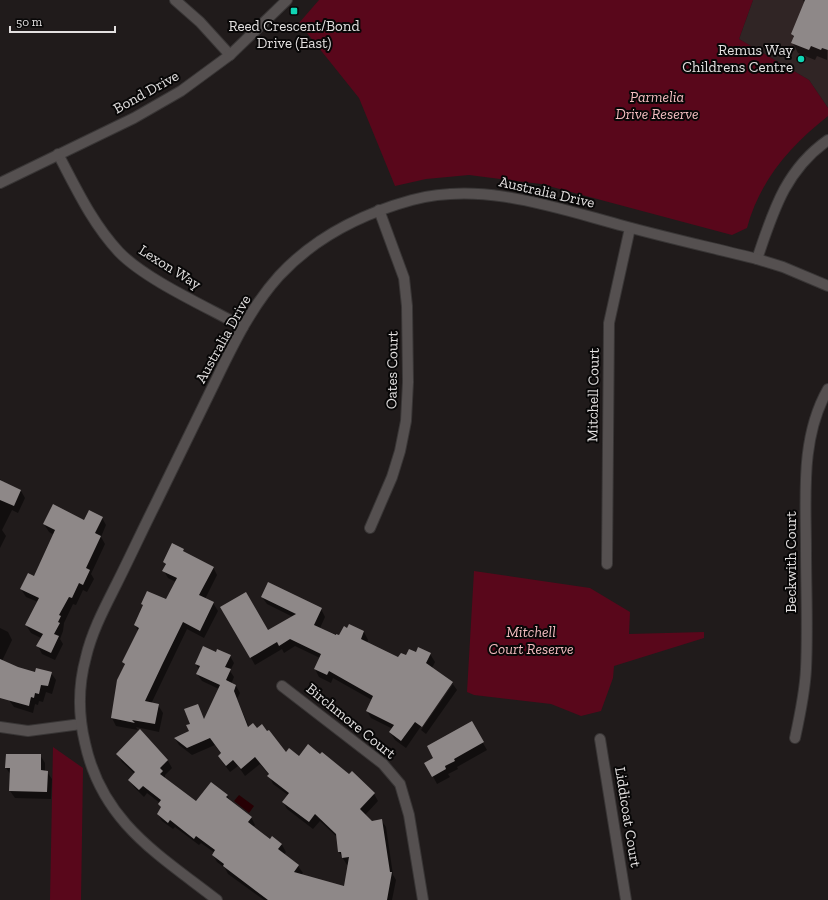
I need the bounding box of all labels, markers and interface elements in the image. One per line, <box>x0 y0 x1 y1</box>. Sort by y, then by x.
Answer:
marker: Reed Crescent/Bond Drive (East) <box>289 6 299 16</box>
scale bar <box>10 8 115 34</box>
text: 50 m <box>16 15 43 29</box>
place label: Reed Crescent/Bond Drive (East) <box>228 17 360 52</box>
place label: Remus Way Childrens Centre <box>682 41 793 76</box>
marker: Remus Way Childrens Centre <box>796 54 806 64</box>
street label: Bond Drive <box>110 67 182 117</box>
park label: Parmelia Drive Reserve <box>616 88 698 123</box>
street label: Australia Drive <box>497 172 597 212</box>
street label: Lexon Way <box>136 241 205 293</box>
street label: Australia Drive <box>191 292 255 386</box>
street label: Oates Court <box>382 330 402 409</box>
street label: Mitchell Court <box>583 347 603 442</box>
street label: Beckwith Court <box>782 511 800 613</box>
park label: Mitchell Court Reserve <box>489 623 574 658</box>
street label: Birchmore Court <box>303 679 400 763</box>
street label: Liddicoat Court <box>611 765 645 869</box>

